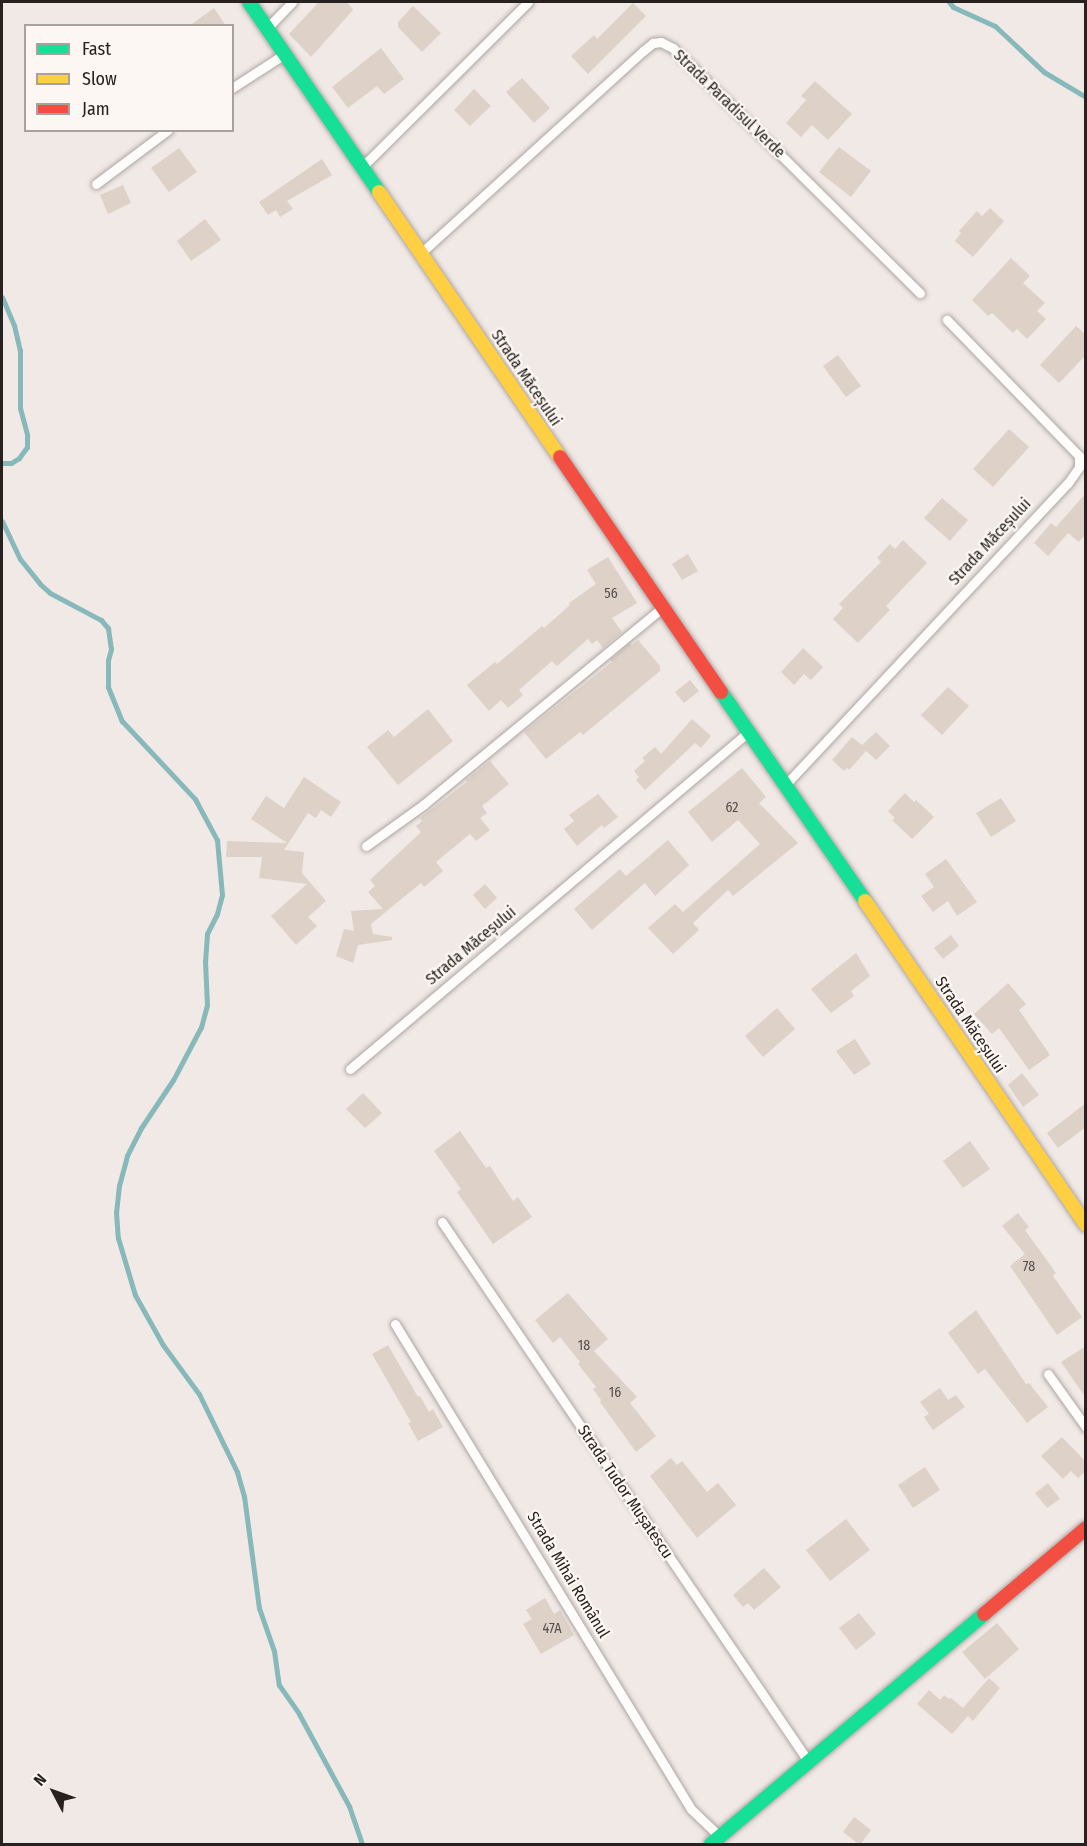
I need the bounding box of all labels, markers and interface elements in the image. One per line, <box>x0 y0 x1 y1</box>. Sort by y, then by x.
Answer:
legend <box>24 24 234 132</box>
text: Fast <box>82 38 111 60</box>
street label: Strada Paradisul Verde <box>669 46 789 162</box>
text: Slow <box>82 68 117 90</box>
text: Jam <box>82 98 110 120</box>
street label: Strada Măceșului <box>487 326 565 430</box>
street label: Strada Măceșului <box>945 495 1035 589</box>
house number: 56 <box>604 586 618 602</box>
house number: 62 <box>726 800 738 816</box>
street label: Strada Măceșului <box>422 903 520 989</box>
street label: Strada Măceșului <box>931 973 1009 1077</box>
house number: 78 <box>1023 1259 1035 1275</box>
house number: 18 <box>578 1338 590 1354</box>
house number: 16 <box>609 1385 621 1401</box>
street label: Strada Tudor Mușatescu <box>573 1422 677 1562</box>
street label: Strada Mihai Românul <box>523 1508 613 1642</box>
house number: 47A <box>542 1621 562 1637</box>
north arrow <box>24 1762 84 1822</box>
text: N <box>30 1770 50 1790</box>

